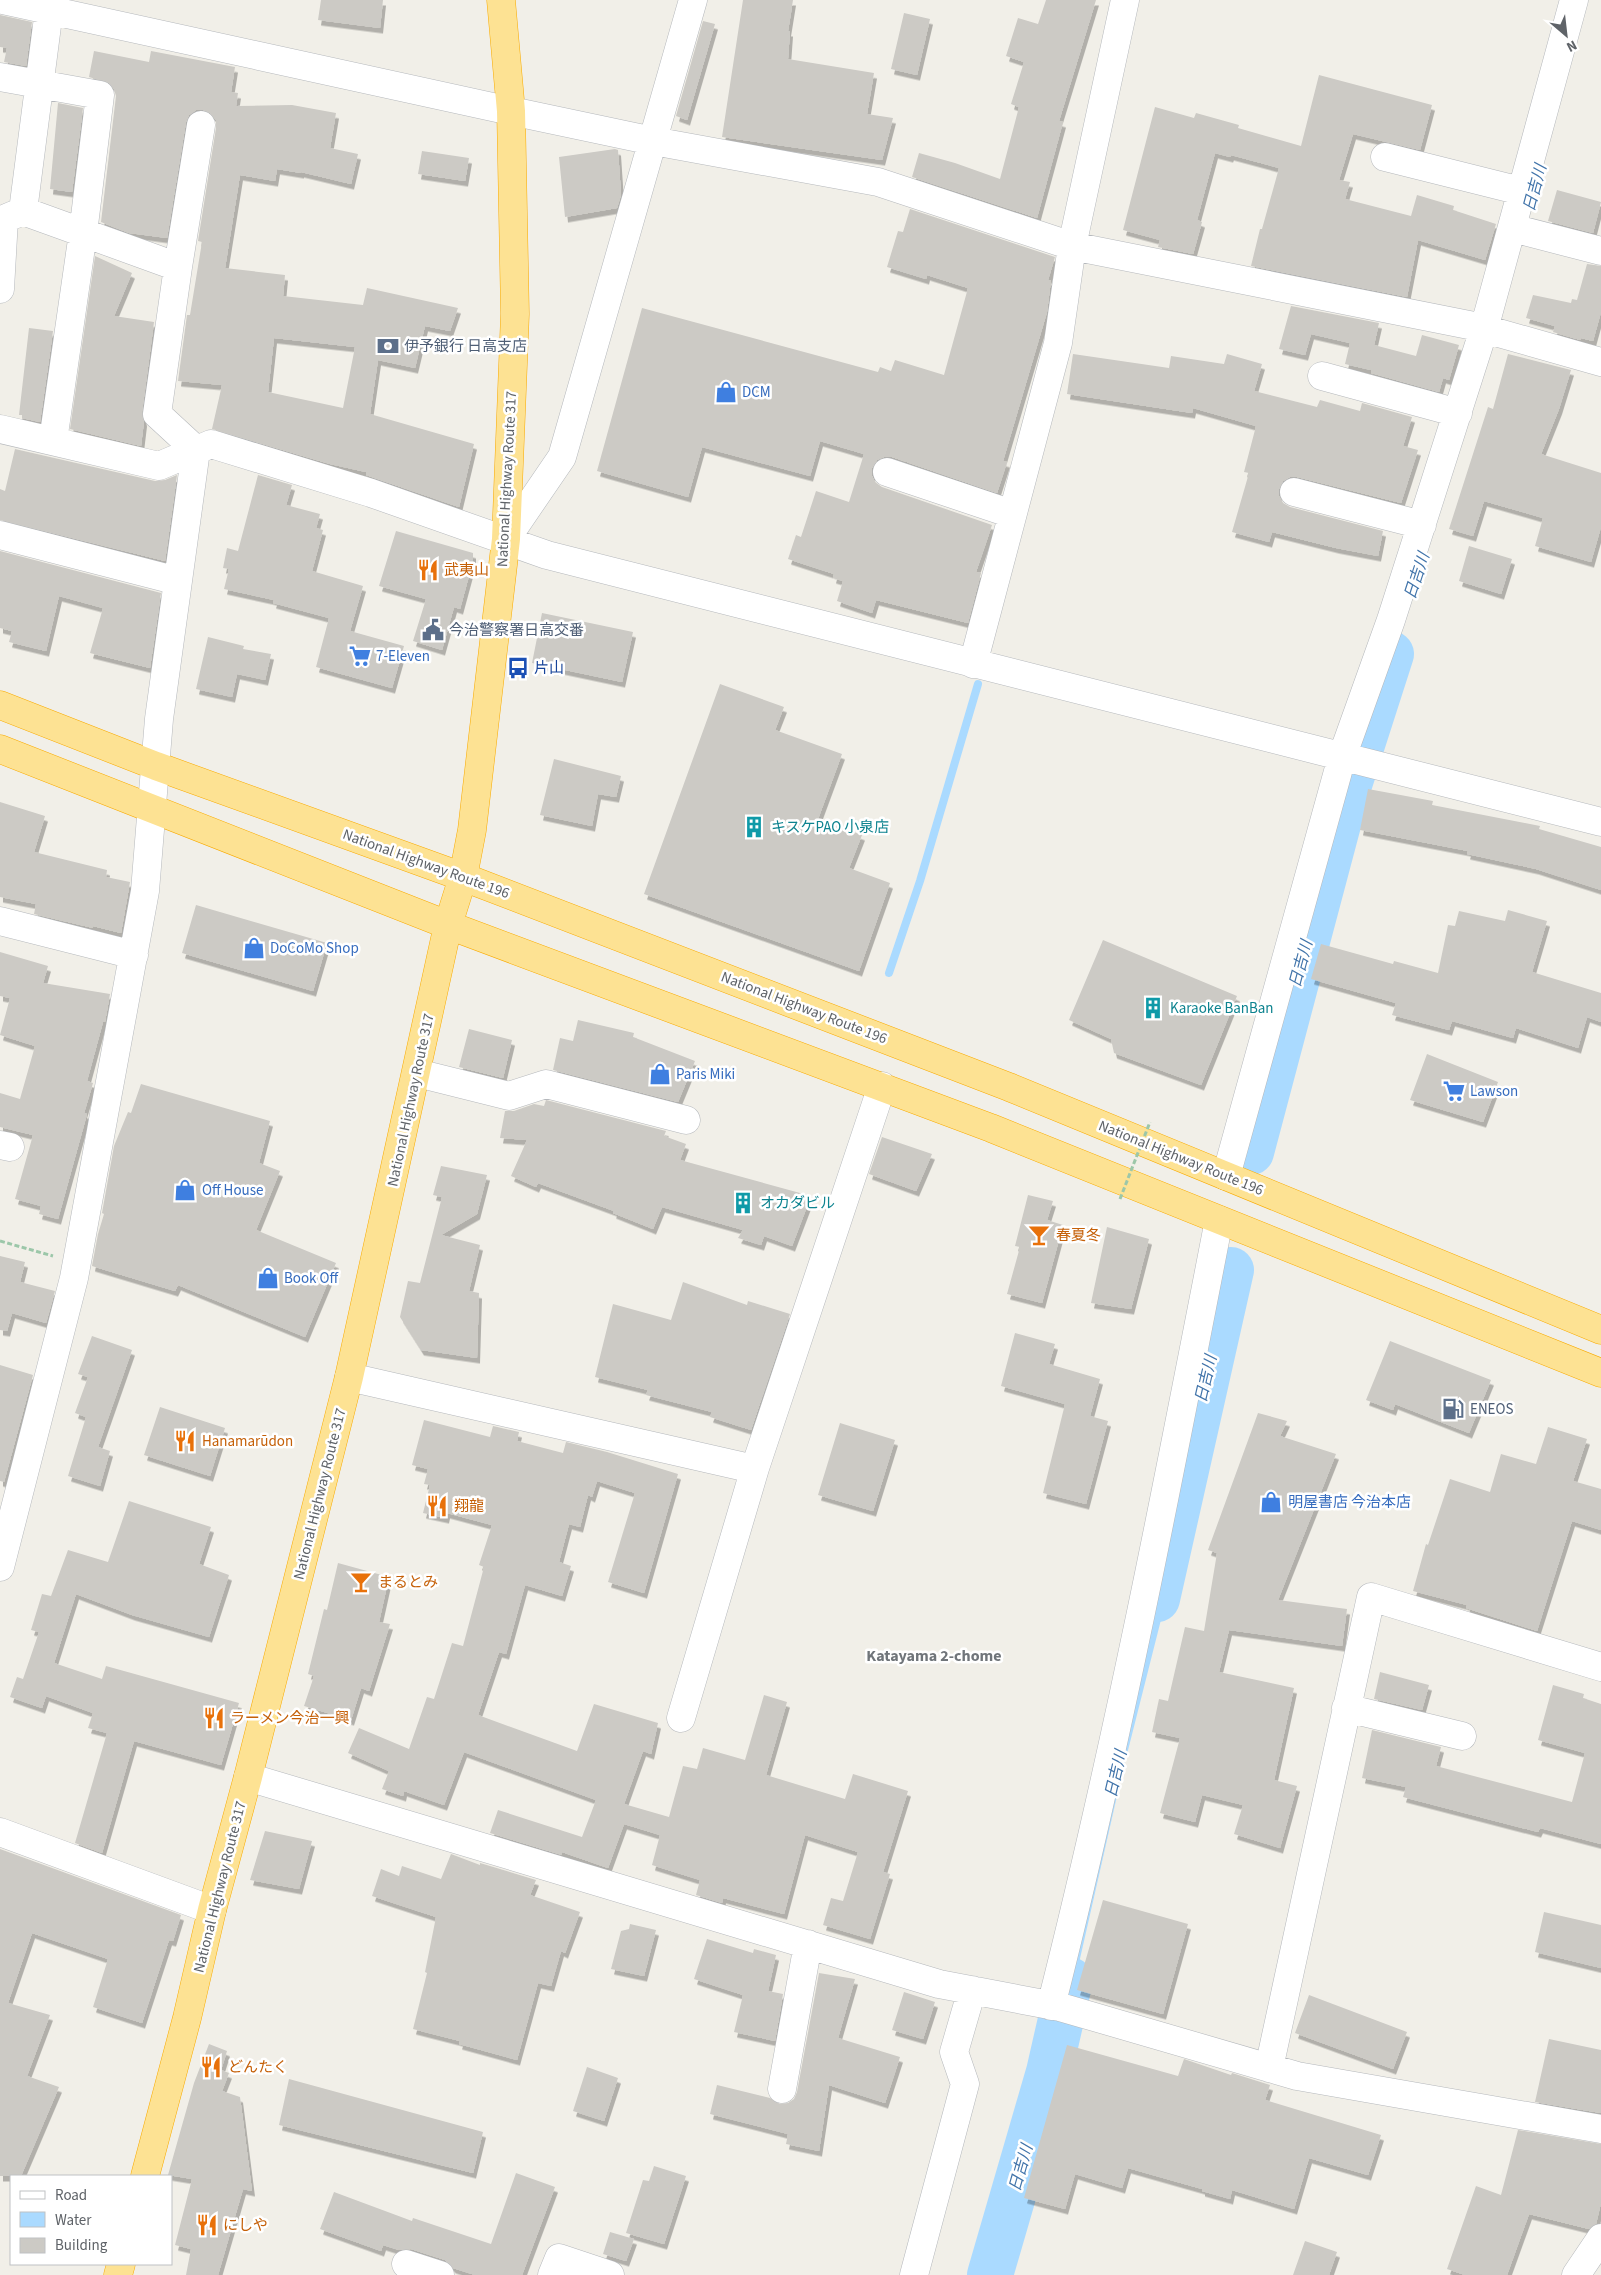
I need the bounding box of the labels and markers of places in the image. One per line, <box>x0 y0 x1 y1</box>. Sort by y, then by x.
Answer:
bank icon: 伊予銀行 日高支店 <box>375 333 401 359</box>
place label: 伊予銀行 日高支店 <box>404 336 527 357</box>
shop icon: DCM <box>713 379 739 405</box>
place label: DCM <box>742 382 771 403</box>
restaurant icon: 武夷山 <box>415 557 441 583</box>
place label: 武夷山 <box>444 560 489 581</box>
public building icon: 今治警察署日高交番 <box>420 617 446 643</box>
place label: 今治警察署日高交番 <box>449 620 584 641</box>
supermarket icon: 7-Eleven <box>347 643 373 669</box>
place label: 7-Eleven <box>376 646 430 667</box>
bus stop icon: 片山 <box>505 655 531 681</box>
place label: 片山 <box>534 658 564 679</box>
building icon: キスケPAO 小泉店 <box>741 814 767 840</box>
place label: キスケPAO 小泉店 <box>771 817 889 838</box>
shop icon: DoCoMo Shop <box>241 935 267 961</box>
place label: DoCoMo Shop <box>270 938 359 959</box>
building icon: Karaoke BanBan <box>1140 995 1166 1021</box>
place label: Karaoke BanBan <box>1170 998 1274 1019</box>
shop icon: Paris Miki <box>647 1061 673 1087</box>
place label: Paris Miki <box>676 1064 735 1085</box>
supermarket icon: Lawson <box>1441 1078 1467 1104</box>
place label: Lawson <box>1470 1081 1518 1102</box>
shop icon: Off House <box>172 1177 198 1203</box>
place label: Off House <box>202 1180 263 1201</box>
building icon: オカダビル <box>730 1190 756 1216</box>
place label: オカダビル <box>760 1193 835 1214</box>
bar icon: 春夏冬 <box>1026 1222 1052 1248</box>
place label: 春夏冬 <box>1056 1225 1101 1246</box>
shop icon: Book Off <box>255 1265 281 1291</box>
place label: Book Off <box>284 1268 339 1289</box>
fuel station icon: ENEOS <box>1440 1396 1466 1422</box>
place label: ENEOS <box>1470 1399 1514 1420</box>
restaurant icon: Hanamarūdon <box>172 1428 198 1454</box>
place label: Hanamarūdon <box>202 1431 293 1452</box>
shop icon: 明屋書店 今治本店 <box>1258 1489 1284 1515</box>
place label: 明屋書店 今治本店 <box>1288 1492 1411 1513</box>
restaurant icon: 翔龍 <box>424 1493 450 1519</box>
place label: 翔龍 <box>454 1496 484 1517</box>
bar icon: まるとみ <box>348 1569 374 1595</box>
place label: まるとみ <box>378 1572 438 1593</box>
restaurant icon: ラーメン今治一興 <box>201 1705 227 1731</box>
place label: ラーメン今治一興 <box>230 1708 349 1729</box>
restaurant icon: どんたく <box>198 2054 224 2080</box>
place label: どんたく <box>228 2057 288 2078</box>
restaurant icon: にしや <box>194 2212 220 2238</box>
place label: にしや <box>223 2215 268 2236</box>

